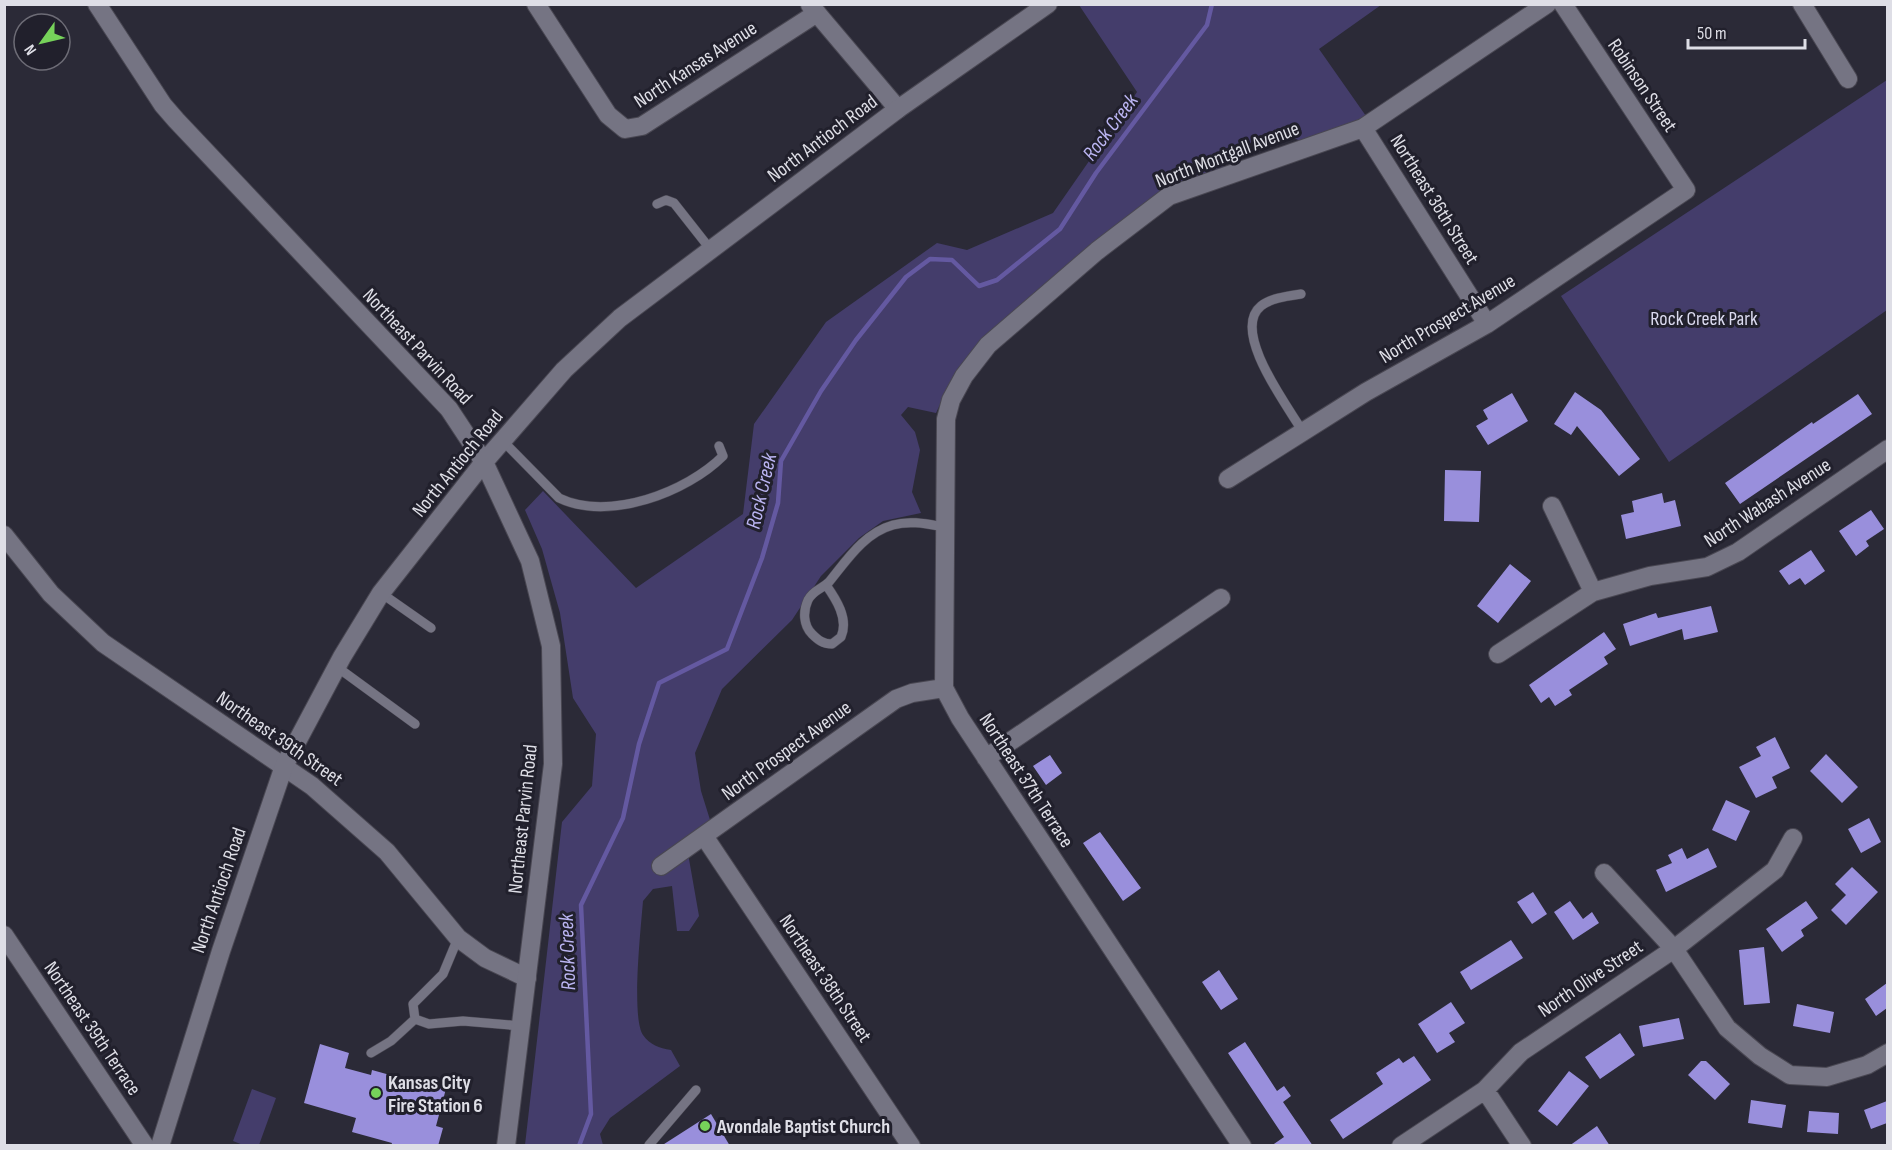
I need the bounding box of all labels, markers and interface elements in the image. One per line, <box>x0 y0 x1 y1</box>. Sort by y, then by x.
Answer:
north arrow <box>12 12 72 72</box>
scale bar <box>1688 12 1805 50</box>
street label: North Kansas Avenue <box>630 16 761 113</box>
text: 50 m <box>1697 23 1727 44</box>
street label: Robinson Street <box>1602 34 1682 137</box>
text: N <box>21 41 41 58</box>
water label: Rock Creek <box>1077 88 1144 166</box>
street label: North Antioch Road <box>763 90 882 188</box>
street label: North Montgall Avenue <box>1152 116 1303 193</box>
street label: Northeast 36th Street <box>1385 130 1484 269</box>
street label: North Prospect Avenue <box>1375 269 1520 369</box>
street label: Northeast Parvin Road <box>357 284 477 410</box>
park label: Rock Creek Park <box>1650 307 1758 331</box>
street label: North Antioch Road <box>407 405 508 522</box>
water label: Rock Creek <box>741 450 783 531</box>
street label: North Wabash Avenue <box>1700 453 1835 553</box>
street label: Northeast 39th Street <box>212 686 347 791</box>
street label: North Prospect Avenue <box>717 696 856 806</box>
street label: Northeast 37th Terrace <box>974 709 1079 852</box>
street label: Northeast Parvin Road <box>503 743 543 895</box>
street label: North Antioch Road <box>186 824 252 956</box>
street label: Northeast 38th Street <box>774 910 877 1047</box>
water label: Rock Creek <box>554 912 581 991</box>
street label: North Olive Street <box>1534 935 1647 1023</box>
street label: Northeast 39th Terrace <box>39 957 146 1100</box>
place label: Kansas City Fire Station 6 <box>388 1071 483 1118</box>
marker: Kansas City Fire Station 6 <box>369 1086 383 1100</box>
place label: Avondale Baptist Church <box>716 1115 890 1139</box>
marker: Avondale Baptist Church <box>698 1119 712 1133</box>

